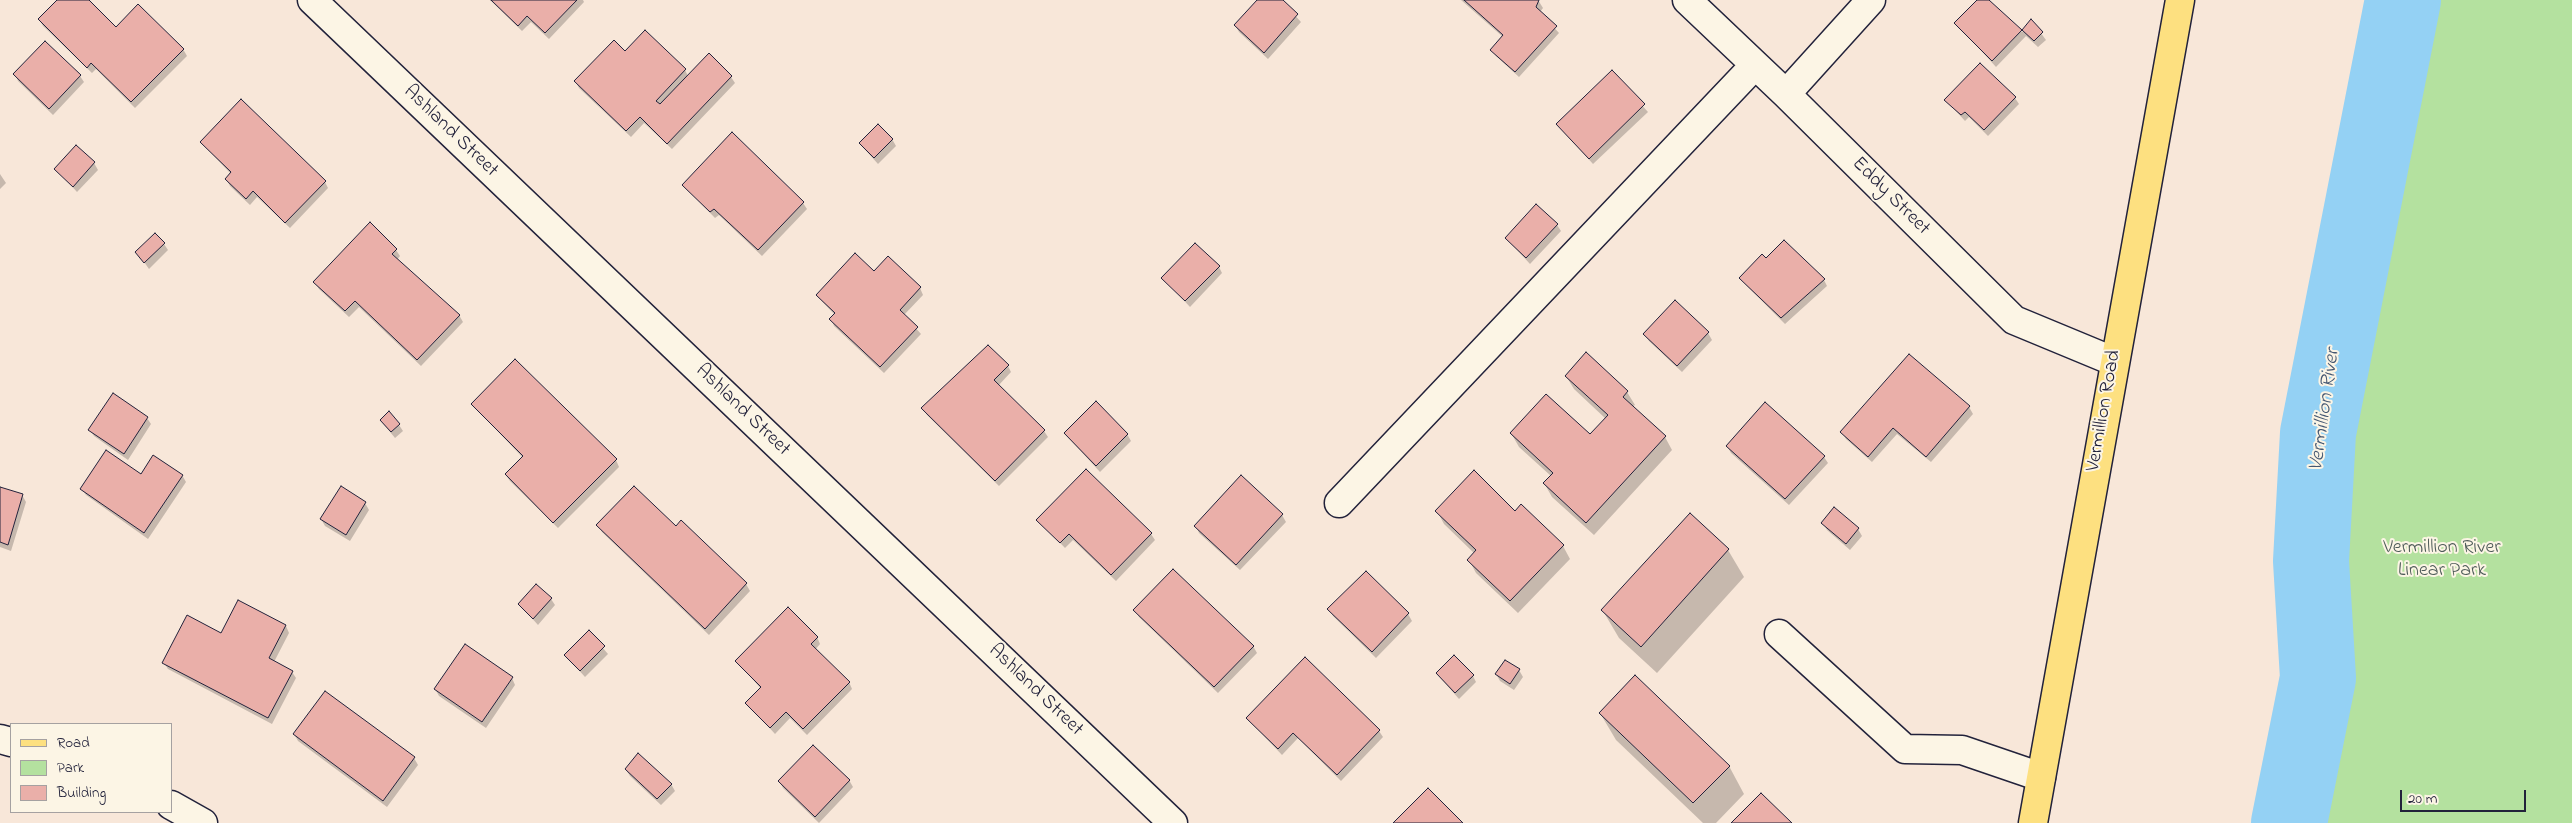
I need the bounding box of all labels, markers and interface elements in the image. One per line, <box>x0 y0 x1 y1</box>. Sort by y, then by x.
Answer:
street label: Ashland Street <box>398 81 502 183</box>
street label: Eddy Street <box>1846 153 1934 241</box>
water label: Vermillion River <box>2305 347 2347 473</box>
street label: Vermillion Road <box>2083 348 2127 474</box>
street label: Ashland Street <box>690 360 794 462</box>
park label: Vermillion River Linear Park <box>2383 537 2501 584</box>
street label: Ashland Street <box>983 640 1087 742</box>
legend <box>10 723 172 813</box>
text: Road <box>57 732 90 754</box>
text: Park <box>57 757 84 779</box>
scale bar <box>2402 780 2528 812</box>
text: Building <box>57 782 106 804</box>
text: 20 m <box>2408 788 2437 810</box>

